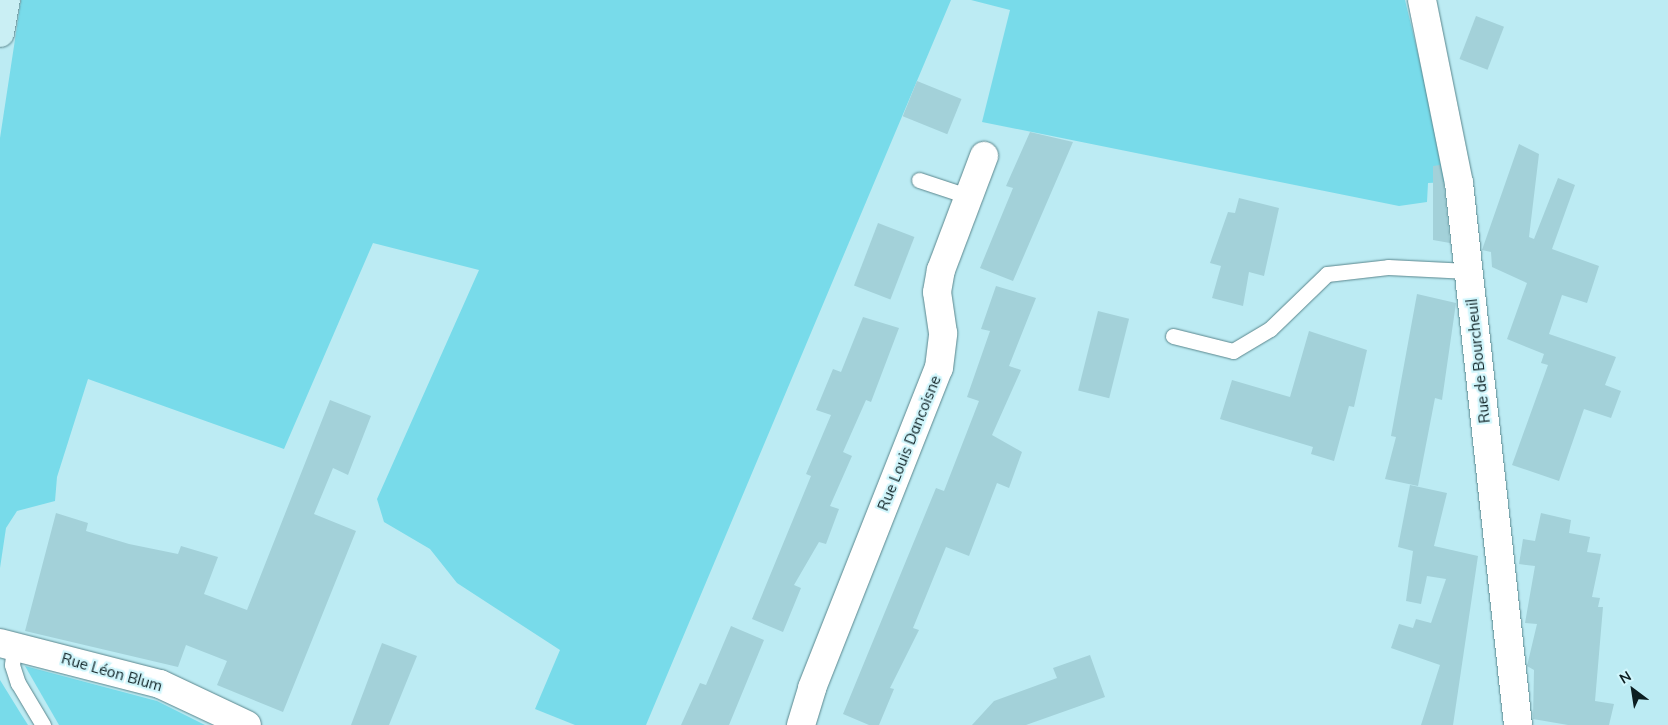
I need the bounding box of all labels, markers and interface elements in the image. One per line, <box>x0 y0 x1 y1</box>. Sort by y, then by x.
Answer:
street label: Rue de Bourcheuil <box>1463 298 1493 424</box>
street label: Rue Louis Dancoisne <box>874 373 944 513</box>
street label: Rue Léon Blum <box>59 649 165 695</box>
north arrow <box>1608 665 1658 715</box>
text: N <box>1616 667 1634 688</box>

